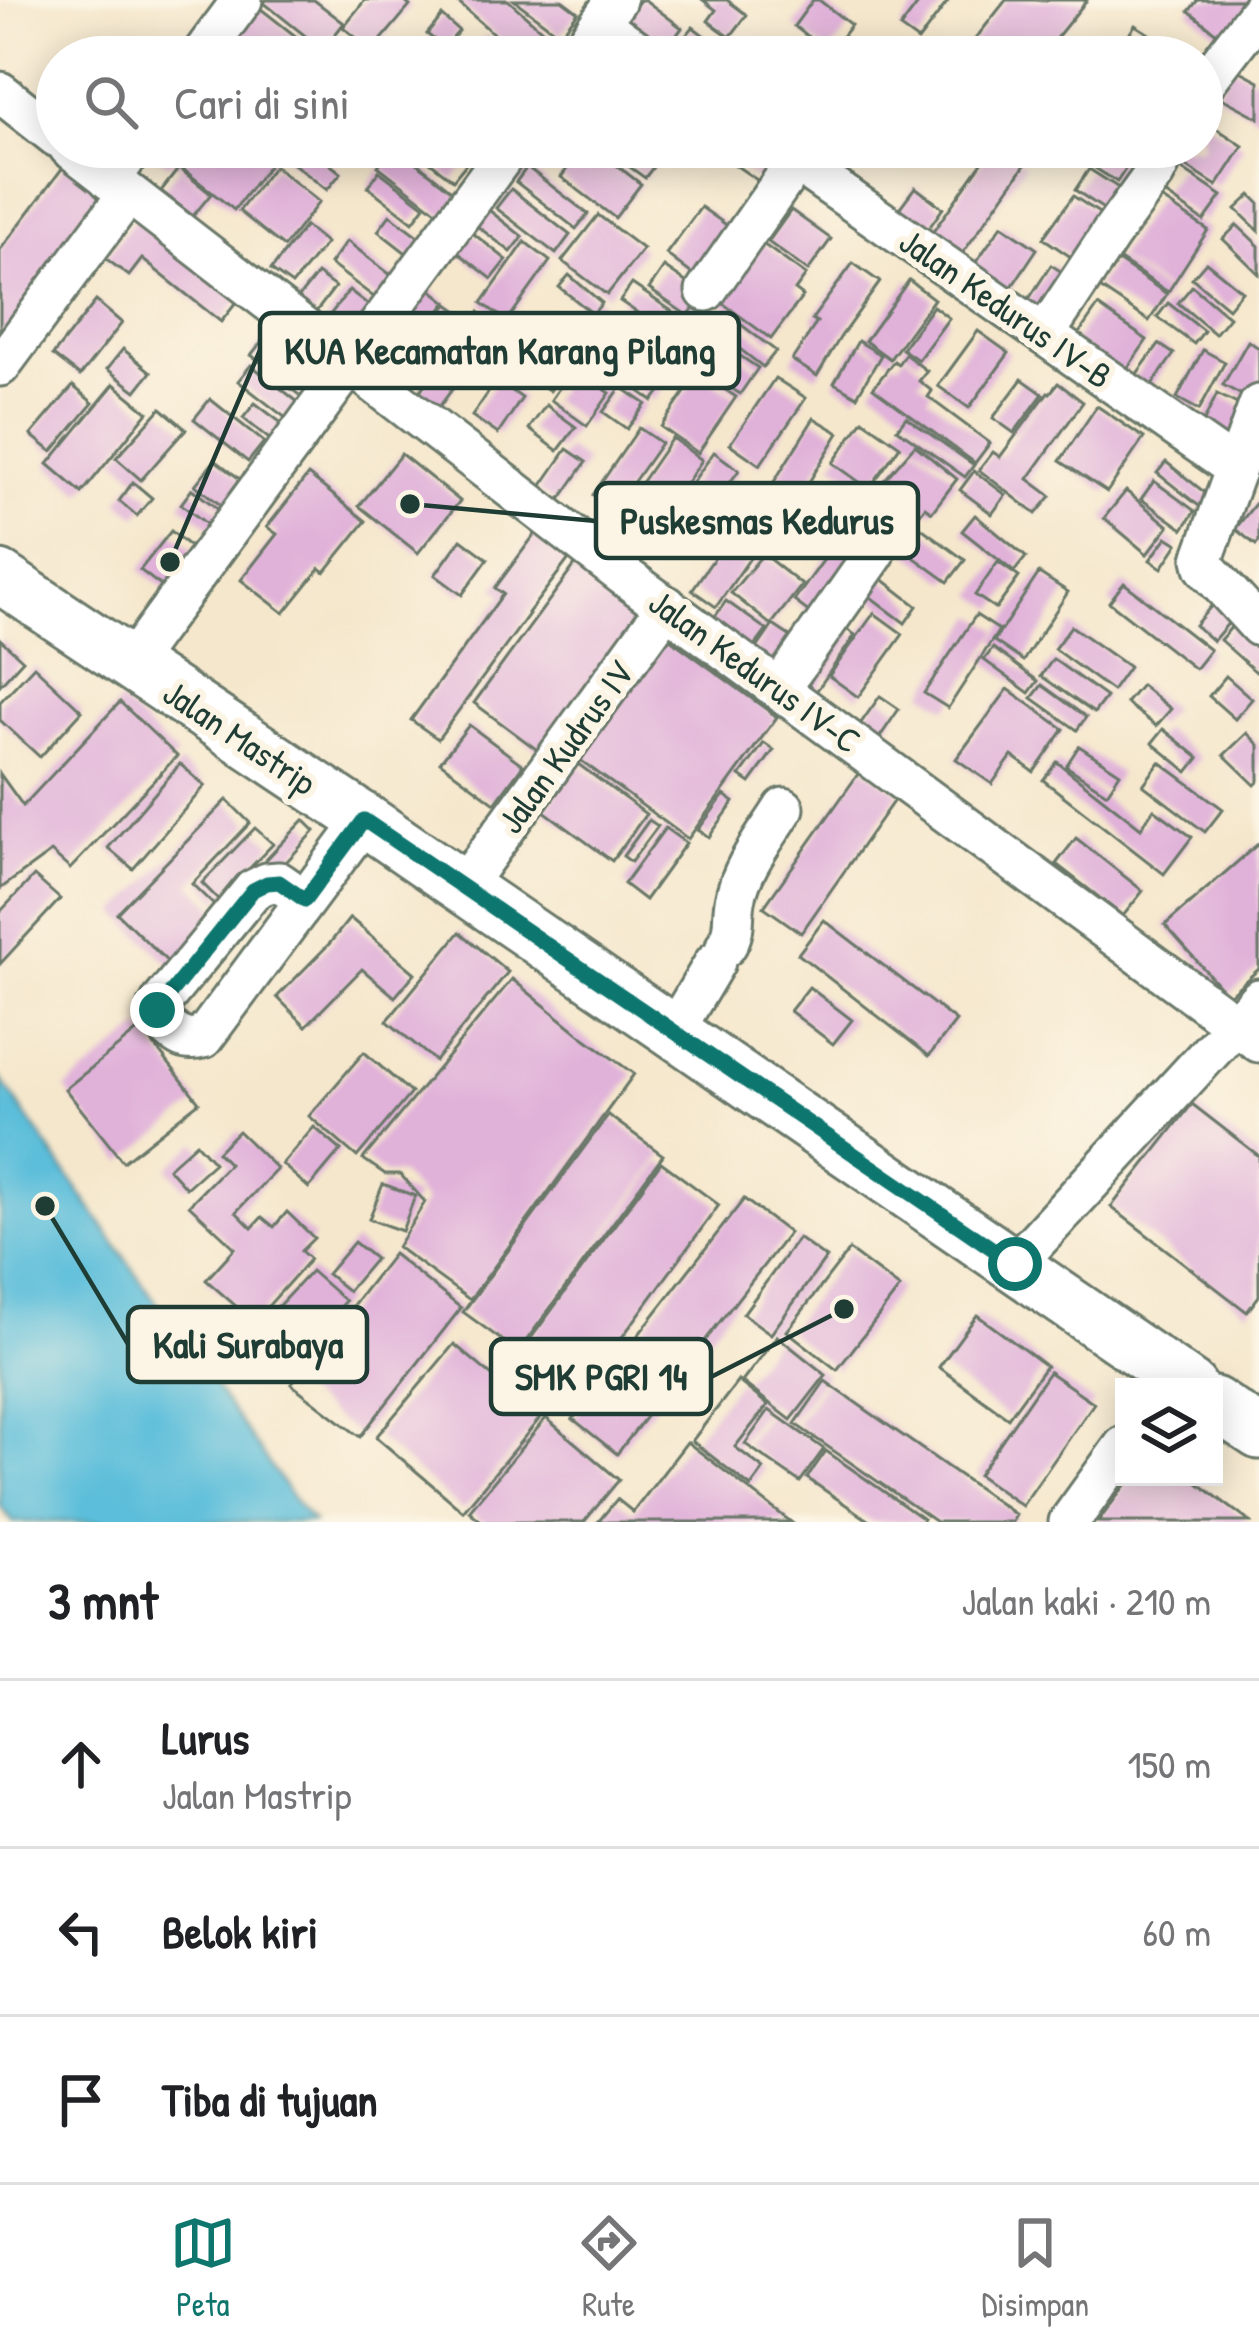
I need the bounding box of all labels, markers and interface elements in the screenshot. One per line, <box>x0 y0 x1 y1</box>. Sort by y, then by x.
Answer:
search box <box>36 36 1223 168</box>
icon: search <box>78 69 144 135</box>
text: Cari di sini <box>174 72 350 133</box>
street label: Jalan Kedurus IV-B <box>890 216 1122 399</box>
callout: KUA Kecamatan Karang Pilang <box>260 313 739 388</box>
text: KUA Kecamatan Karang Pilang <box>284 323 716 377</box>
callout: Puskesmas Kedurus <box>596 483 918 558</box>
text: Puskesmas Kedurus <box>620 493 894 546</box>
street label: Jalan Kedurus IV-C <box>640 577 871 764</box>
street label: Jalan Kudrus IV <box>485 650 644 843</box>
street label: Jalan Mastrip <box>154 667 326 806</box>
route end <box>130 983 184 1037</box>
route start <box>988 1237 1042 1291</box>
callout: Kali Surabaya <box>128 1307 367 1382</box>
text: Kali Surabaya <box>153 1317 344 1371</box>
callout: SMK PGRI 14 <box>491 1339 711 1414</box>
text: SMK PGRI 14 <box>515 1349 687 1402</box>
map controls <box>1115 1378 1223 1486</box>
button: layers <box>1115 1378 1223 1486</box>
text: 3 mnt <box>48 1566 158 1635</box>
text: Jalan kaki · 210 m <box>962 1574 1211 1627</box>
text: Lurus <box>162 1707 249 1768</box>
icon: ahead <box>48 1731 114 1797</box>
text: 150 m <box>1127 1737 1211 1790</box>
text: Jalan Mastrip <box>162 1768 351 1821</box>
icon: left <box>48 1899 114 1965</box>
text: Belok kiri <box>162 1901 318 1962</box>
text: 60 m <box>1142 1905 1211 1958</box>
icon: arrive <box>48 2067 114 2133</box>
text: Tiba di tujuan <box>162 2069 378 2130</box>
tab: Peta <box>170 2210 236 2326</box>
tab: Rute <box>576 2210 642 2326</box>
tab: Disimpan <box>981 2210 1089 2326</box>

